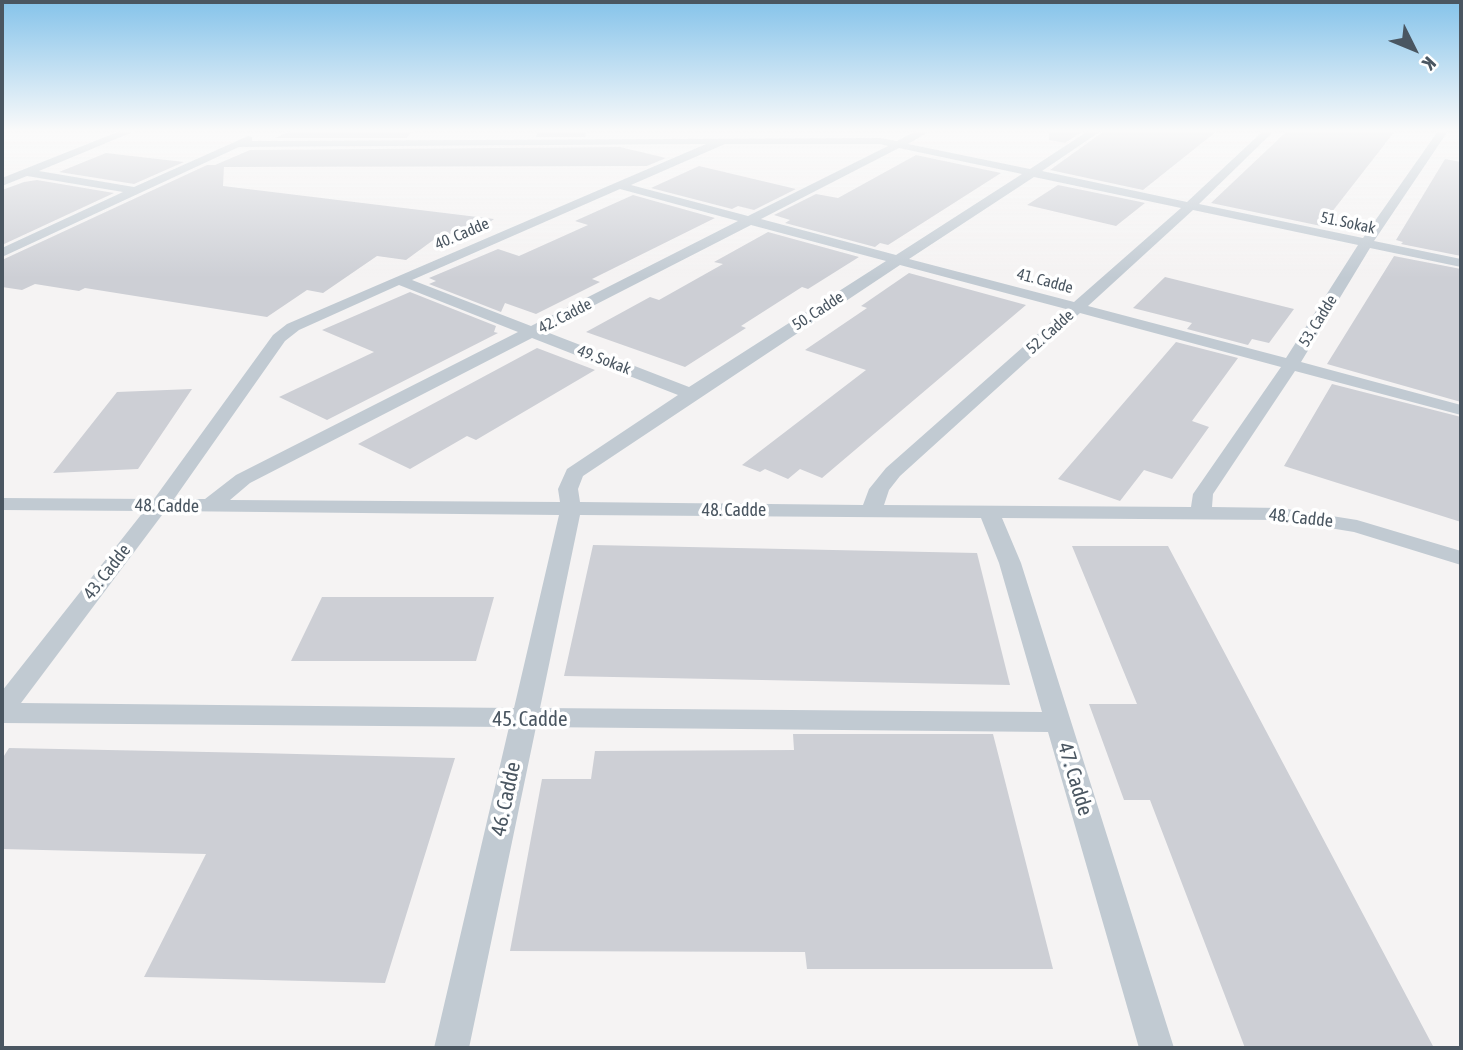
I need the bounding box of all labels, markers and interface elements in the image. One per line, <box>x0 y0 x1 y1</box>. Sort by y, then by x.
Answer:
north arrow <box>1379 14 1449 84</box>
text: K <box>1418 52 1441 74</box>
street label: 51. Sokak <box>1319 208 1377 238</box>
street label: 40. Cadde <box>432 214 492 254</box>
street label: 41. Cadde <box>1015 264 1075 298</box>
street label: 50. Cadde <box>789 287 847 335</box>
street label: 53. Cadde <box>1295 292 1341 350</box>
street label: 42. Cadde <box>535 294 595 338</box>
street label: 52. Cadde <box>1022 306 1078 358</box>
street label: 49. Sokak <box>574 341 634 379</box>
street label: 48. Cadde <box>135 495 199 517</box>
street label: 48. Cadde <box>702 499 766 521</box>
street label: 48. Cadde <box>1268 504 1334 532</box>
street label: 43. Cadde <box>79 540 135 604</box>
street label: 45. Cadde <box>492 706 568 732</box>
street label: 47. Cadde <box>1052 739 1098 819</box>
street label: 46. Cadde <box>486 760 526 838</box>

